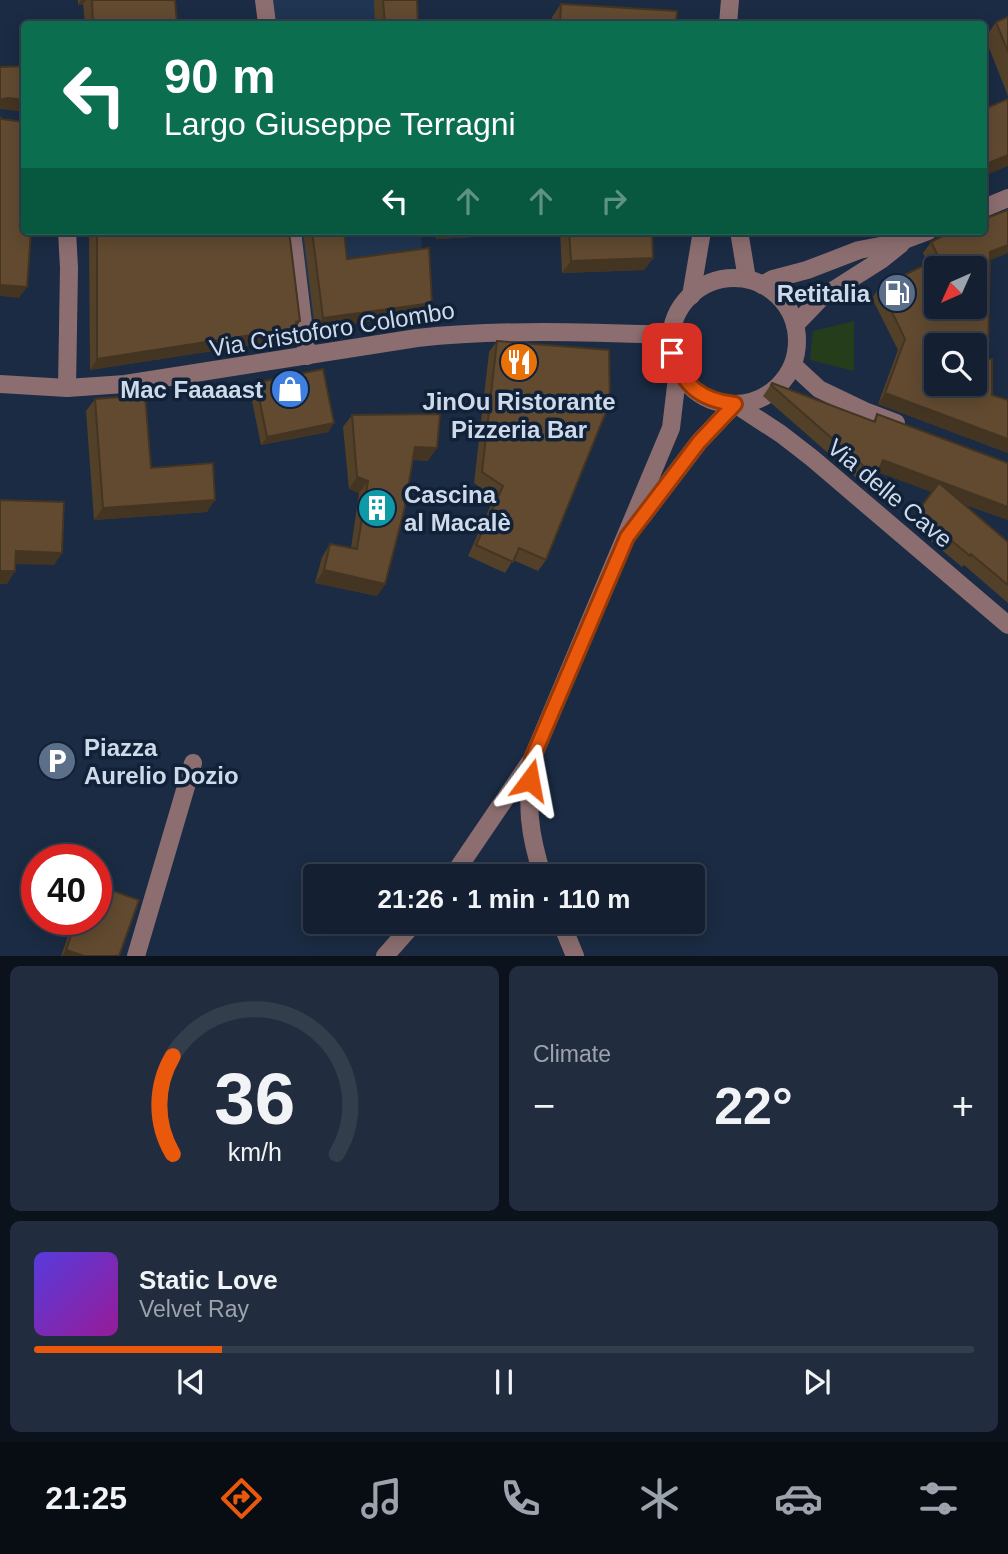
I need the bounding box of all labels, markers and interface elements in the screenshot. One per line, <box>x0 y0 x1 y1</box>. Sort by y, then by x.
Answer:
icon: left <box>49 49 140 140</box>
text: 90 m <box>164 49 276 103</box>
text: Largo Giuseppe Terragni <box>164 106 516 142</box>
icon: left <box>376 182 414 220</box>
icon: ahead <box>449 182 487 220</box>
icon: ahead <box>522 182 560 220</box>
icon: right <box>595 182 633 220</box>
north arrow <box>924 256 987 318</box>
map controls <box>924 256 987 396</box>
fuel station icon: Retitalia <box>876 272 918 314</box>
place label: Retitalia <box>777 280 871 307</box>
street label: Via Cristoforo Colombo <box>208 296 456 362</box>
pin <box>642 323 702 383</box>
button: search <box>924 333 987 396</box>
icon: arrive <box>653 334 691 372</box>
restaurant icon: JinOu Ristorante Pizzeria Bar <box>498 341 540 383</box>
shop icon: Mac Faaaast <box>269 368 311 410</box>
place label: Mac Faaaast <box>120 376 263 403</box>
place label: JinOu Ristorante Pizzeria Bar <box>422 388 616 443</box>
street label: Via delle Cave <box>822 433 958 553</box>
place label: Cascina al Macalè <box>404 481 511 536</box>
building icon: Cascina al Macalè <box>356 487 398 529</box>
place label: Piazza Aurelio Dozio <box>84 734 239 789</box>
parking icon: Piazza Aurelio Dozio <box>36 740 78 782</box>
position arrow <box>493 743 567 817</box>
speed limit sign: 40 <box>21 844 112 935</box>
text: 21:26 · 1 min · 110 m <box>378 884 630 914</box>
text: Climate <box>533 1041 611 1067</box>
text: 36 <box>214 1059 295 1140</box>
text: 22° <box>714 1077 793 1135</box>
text: − <box>533 1085 555 1127</box>
text: + <box>952 1085 974 1127</box>
text: km/h <box>227 1138 282 1166</box>
text: Static Love <box>139 1265 278 1295</box>
text: Velvet Ray <box>139 1296 249 1322</box>
icon: previous <box>172 1363 210 1401</box>
icon: pause <box>485 1363 523 1401</box>
icon: next <box>798 1363 836 1401</box>
icon: directions <box>217 1474 266 1523</box>
icon: music <box>357 1474 406 1523</box>
icon: phone <box>496 1474 545 1523</box>
icon: climate <box>635 1474 684 1523</box>
icon: car <box>774 1474 823 1523</box>
icon: filters <box>914 1474 963 1523</box>
text: 21:25 <box>45 1480 127 1516</box>

